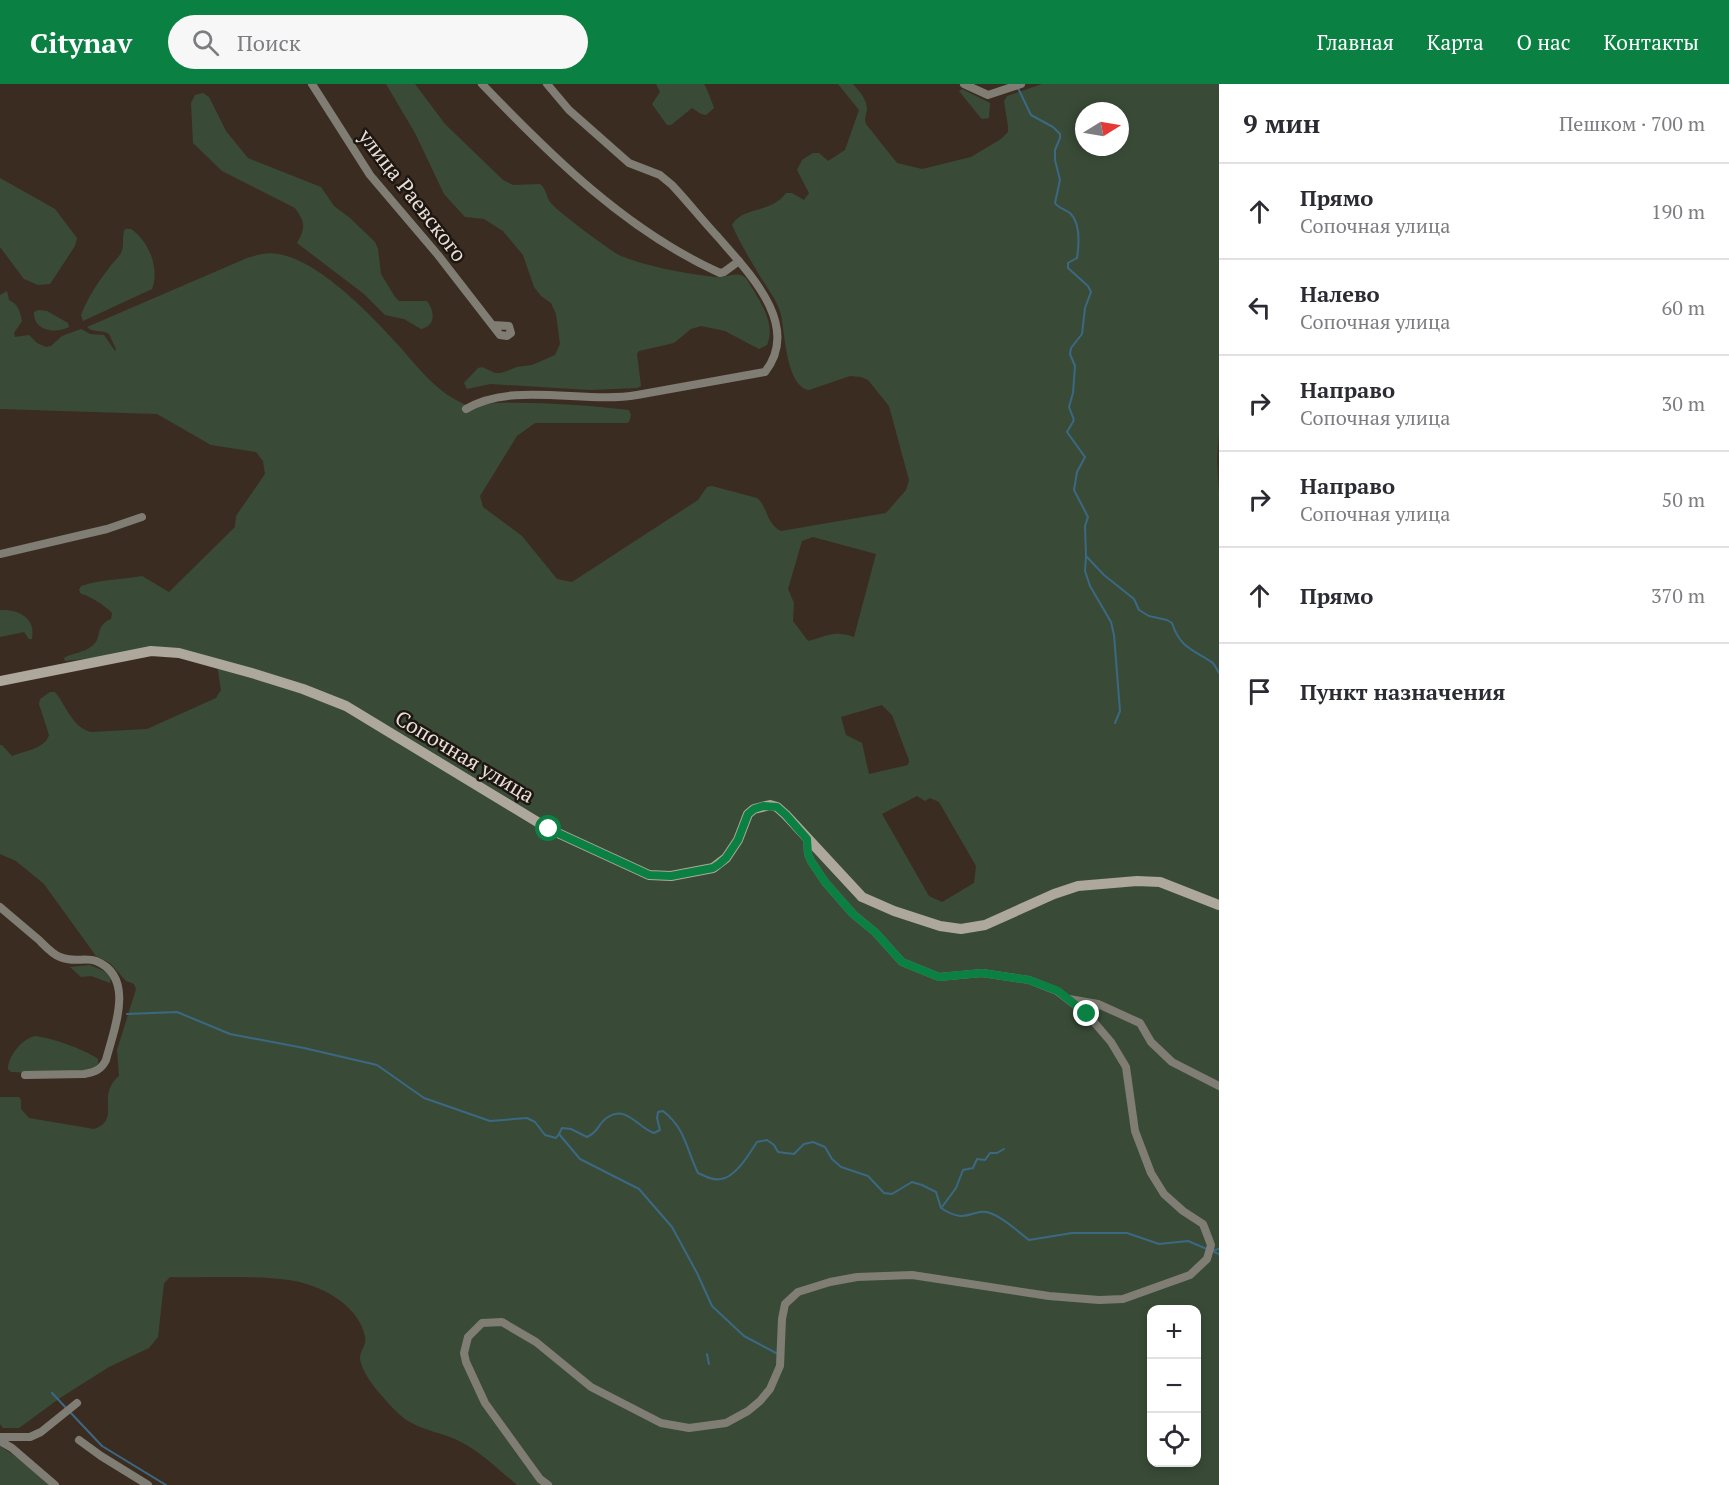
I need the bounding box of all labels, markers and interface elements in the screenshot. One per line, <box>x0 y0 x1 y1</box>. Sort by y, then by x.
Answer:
search box <box>168 15 588 69</box>
text: Citynav <box>30 24 132 61</box>
icon: search <box>189 26 222 59</box>
text: Поиск <box>237 28 301 57</box>
text: Главная <box>1317 28 1394 56</box>
text: Карта <box>1427 28 1484 56</box>
text: О нас <box>1517 28 1570 56</box>
text: Контакты <box>1603 28 1699 56</box>
north arrow <box>1075 102 1129 156</box>
text: 9 мин <box>1243 106 1320 140</box>
text: Пешком · 700 m <box>1559 110 1705 137</box>
street label: улица Раевского <box>352 122 474 267</box>
text: Прямо <box>1300 183 1373 212</box>
icon: ahead <box>1243 195 1276 228</box>
text: 190 m <box>1651 198 1705 225</box>
text: Сопочная улица <box>1300 212 1450 239</box>
text: Налево <box>1300 279 1380 308</box>
icon: left <box>1243 291 1276 324</box>
text: 60 m <box>1662 294 1705 321</box>
text: Сопочная улица <box>1300 308 1450 335</box>
text: Направо <box>1300 375 1395 404</box>
icon: right <box>1243 387 1276 420</box>
text: 30 m <box>1662 390 1705 417</box>
text: Сопочная улица <box>1300 404 1450 431</box>
text: Направо <box>1300 471 1395 500</box>
icon: right <box>1243 483 1276 516</box>
text: 50 m <box>1662 486 1705 513</box>
text: Сопочная улица <box>1300 500 1450 527</box>
icon: ahead <box>1243 579 1276 612</box>
text: Прямо <box>1300 581 1373 610</box>
text: 370 m <box>1651 582 1705 609</box>
icon: arrive <box>1243 675 1276 708</box>
text: Пункт назначения <box>1300 677 1505 706</box>
street label: Сопочная улица <box>390 703 540 809</box>
route start <box>535 815 561 841</box>
route end <box>1073 1000 1099 1026</box>
map controls <box>1147 1305 1201 1467</box>
button: + <box>1147 1305 1201 1359</box>
button: − <box>1147 1359 1201 1413</box>
button: locate <box>1147 1413 1201 1467</box>

